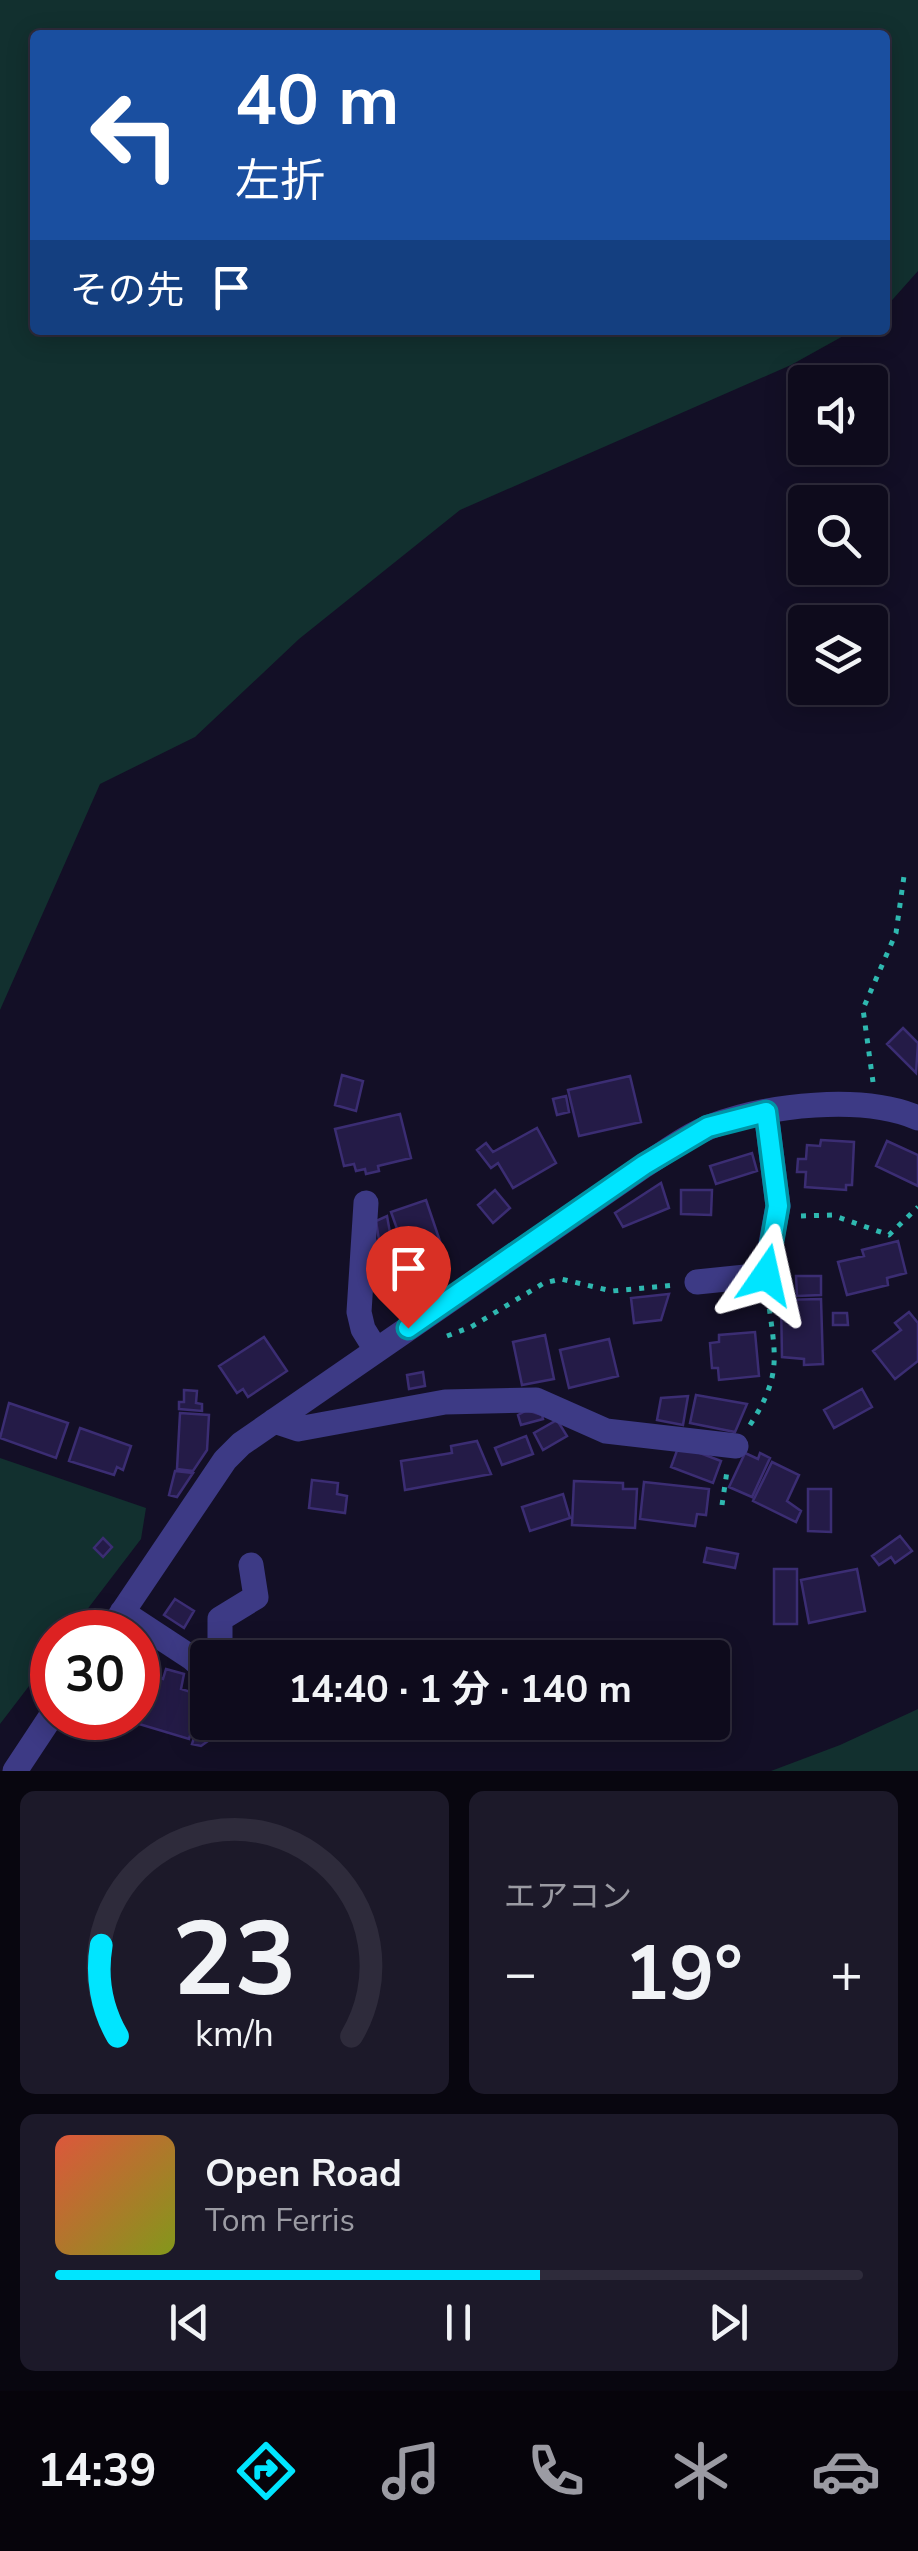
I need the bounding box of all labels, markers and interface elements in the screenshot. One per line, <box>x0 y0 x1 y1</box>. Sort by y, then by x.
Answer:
text: 40 m <box>235 53 399 149</box>
icon: left <box>70 70 200 200</box>
text: 左折 <box>235 151 325 212</box>
icon: arrive <box>204 260 259 315</box>
text: その先 <box>70 265 184 316</box>
map controls <box>788 365 888 705</box>
button: sound <box>788 365 888 465</box>
button: search <box>788 485 888 585</box>
button: layers <box>788 605 888 705</box>
position arrow <box>714 1223 818 1327</box>
pin <box>366 1226 451 1329</box>
icon: arrive <box>381 1241 436 1296</box>
speed limit sign: 30 <box>30 1610 160 1740</box>
text: 14:40 · 1 分 · 140 m <box>288 1664 632 1715</box>
text: エアコン <box>504 1875 632 1918</box>
text: 23 <box>172 1889 297 2031</box>
text: 19° <box>624 1923 743 2025</box>
text: − <box>504 1936 537 2011</box>
text: + <box>830 1936 863 2011</box>
text: km/h <box>195 2010 274 2059</box>
text: Open Road <box>205 2148 402 2199</box>
text: Tom Ferris <box>205 2199 355 2242</box>
icon: previous <box>162 2295 217 2350</box>
icon: pause <box>431 2295 486 2350</box>
icon: next <box>701 2295 756 2350</box>
icon: directions <box>231 2436 301 2506</box>
icon: music <box>376 2436 446 2506</box>
icon: phone <box>521 2436 591 2506</box>
icon: climate <box>666 2436 736 2506</box>
icon: car <box>811 2436 881 2506</box>
text: 14:39 <box>37 2441 157 2502</box>

